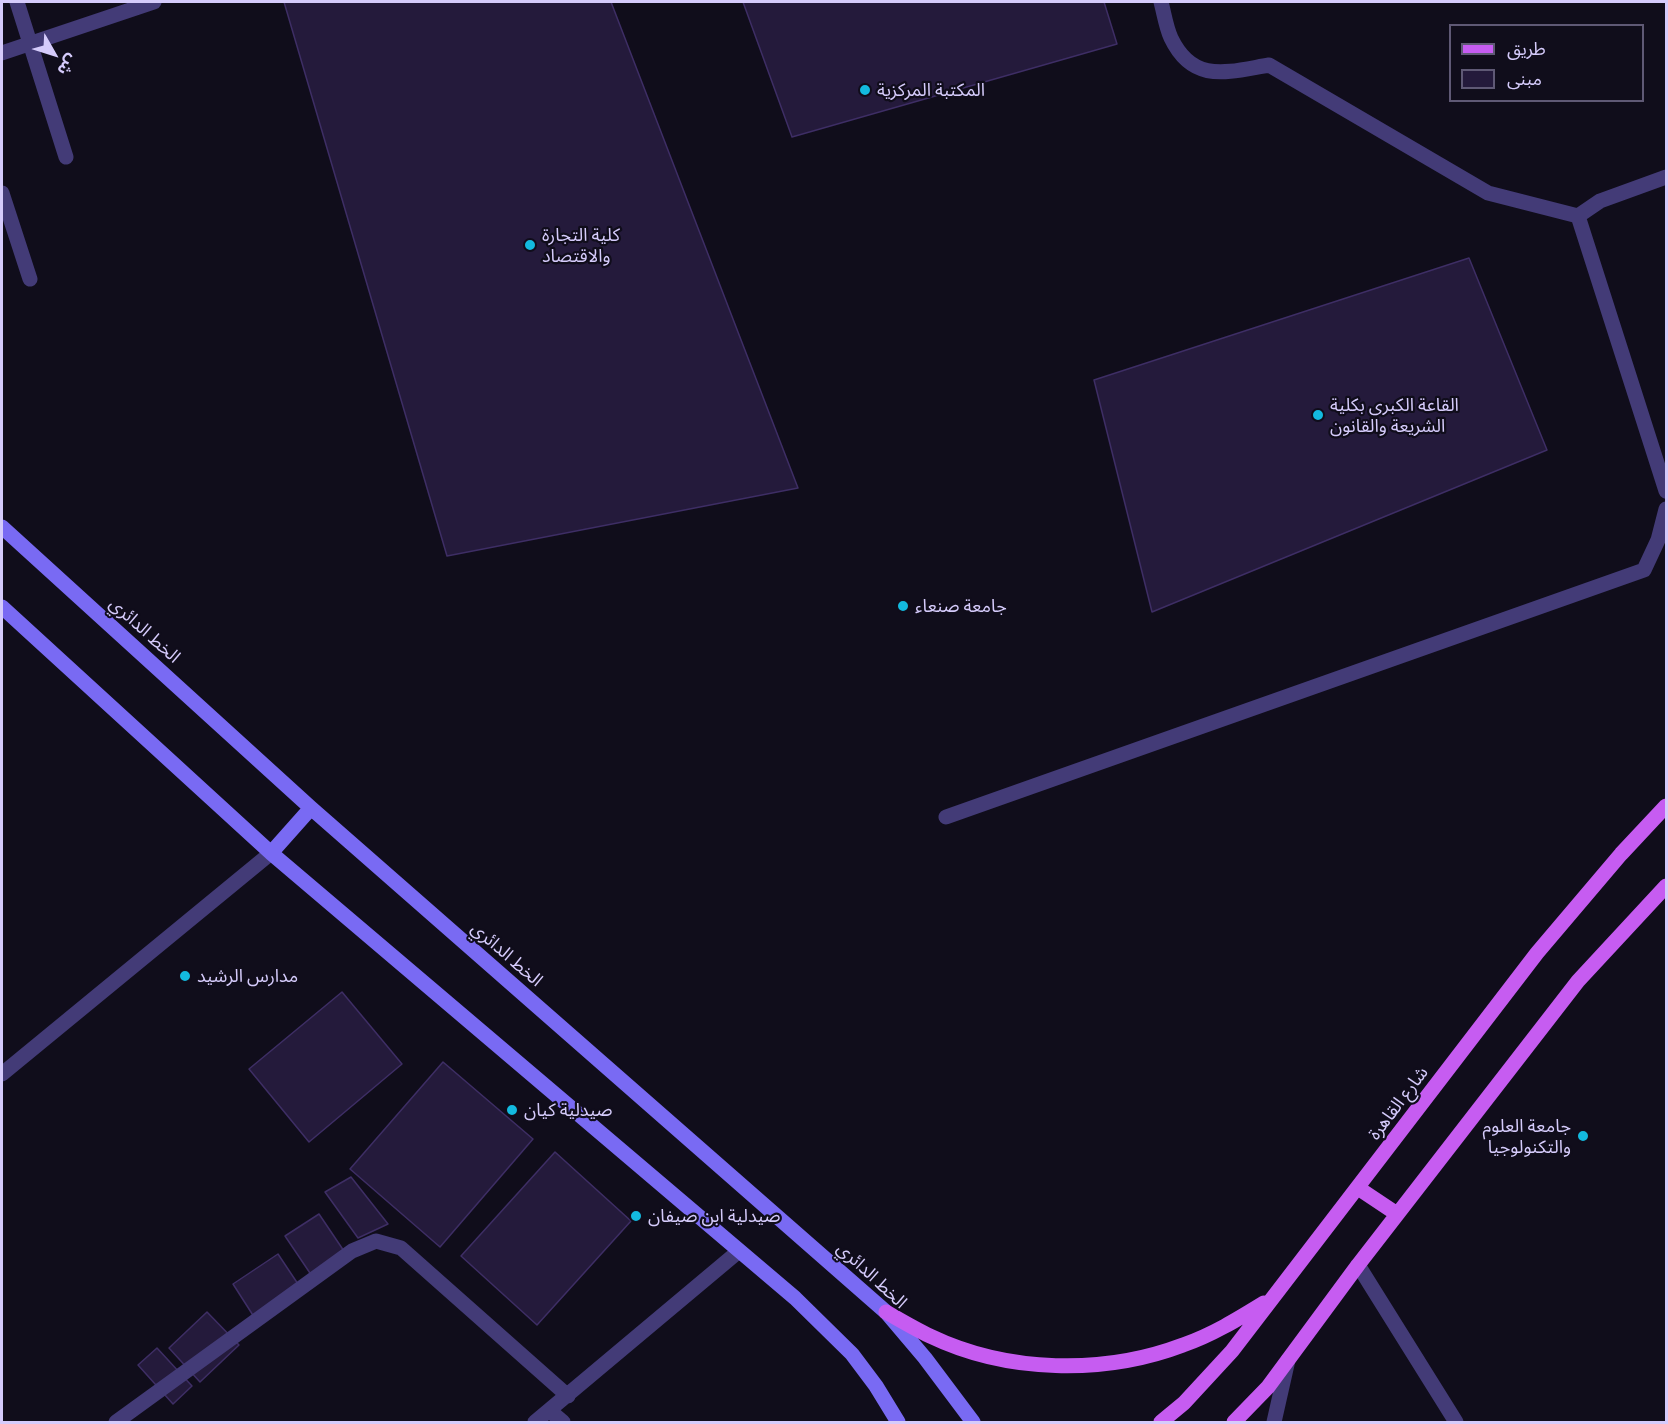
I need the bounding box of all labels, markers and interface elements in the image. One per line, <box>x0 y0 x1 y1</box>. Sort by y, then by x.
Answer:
north arrow <box>24 24 84 84</box>
legend <box>1449 24 1644 102</box>
text: طريق <box>1507 37 1546 59</box>
text: ش <box>54 51 83 80</box>
text: مبنى <box>1507 67 1542 89</box>
place label: المكتبة المركزية <box>877 79 985 101</box>
marker: المكتبة المركزية <box>858 83 872 97</box>
place label: كلية التجارة والاقتصاد <box>542 224 620 266</box>
marker: كلية التجارة والاقتصاد <box>523 238 537 252</box>
place label: القاعة الكبرى بكلية الشريعة والقانون <box>1330 394 1459 436</box>
marker: القاعة الكبرى بكلية الشريعة والقانون <box>1311 408 1325 422</box>
street label: الخط الدائري <box>105 593 185 667</box>
place label: جامعة صنعاء <box>915 595 1007 617</box>
marker: جامعة صنعاء <box>896 599 910 613</box>
street label: الخط الدائري <box>467 917 547 991</box>
place label: مدارس الرشيد <box>197 965 298 987</box>
marker: مدارس الرشيد <box>178 969 192 983</box>
street label: شارع القاهرة <box>1363 1062 1433 1144</box>
place label: صيدلية كيان <box>524 1099 612 1121</box>
marker: صيدلية كيان <box>505 1103 519 1117</box>
place label: جامعة العلوم والتكنولوجيا <box>1483 1115 1571 1158</box>
marker: جامعة العلوم والتكنولوجيا <box>1576 1129 1590 1143</box>
place label: صيدلية ابن صيفان <box>648 1205 780 1227</box>
marker: صيدلية ابن صيفان <box>629 1209 643 1223</box>
street label: الخط الدائري <box>833 1237 911 1313</box>

